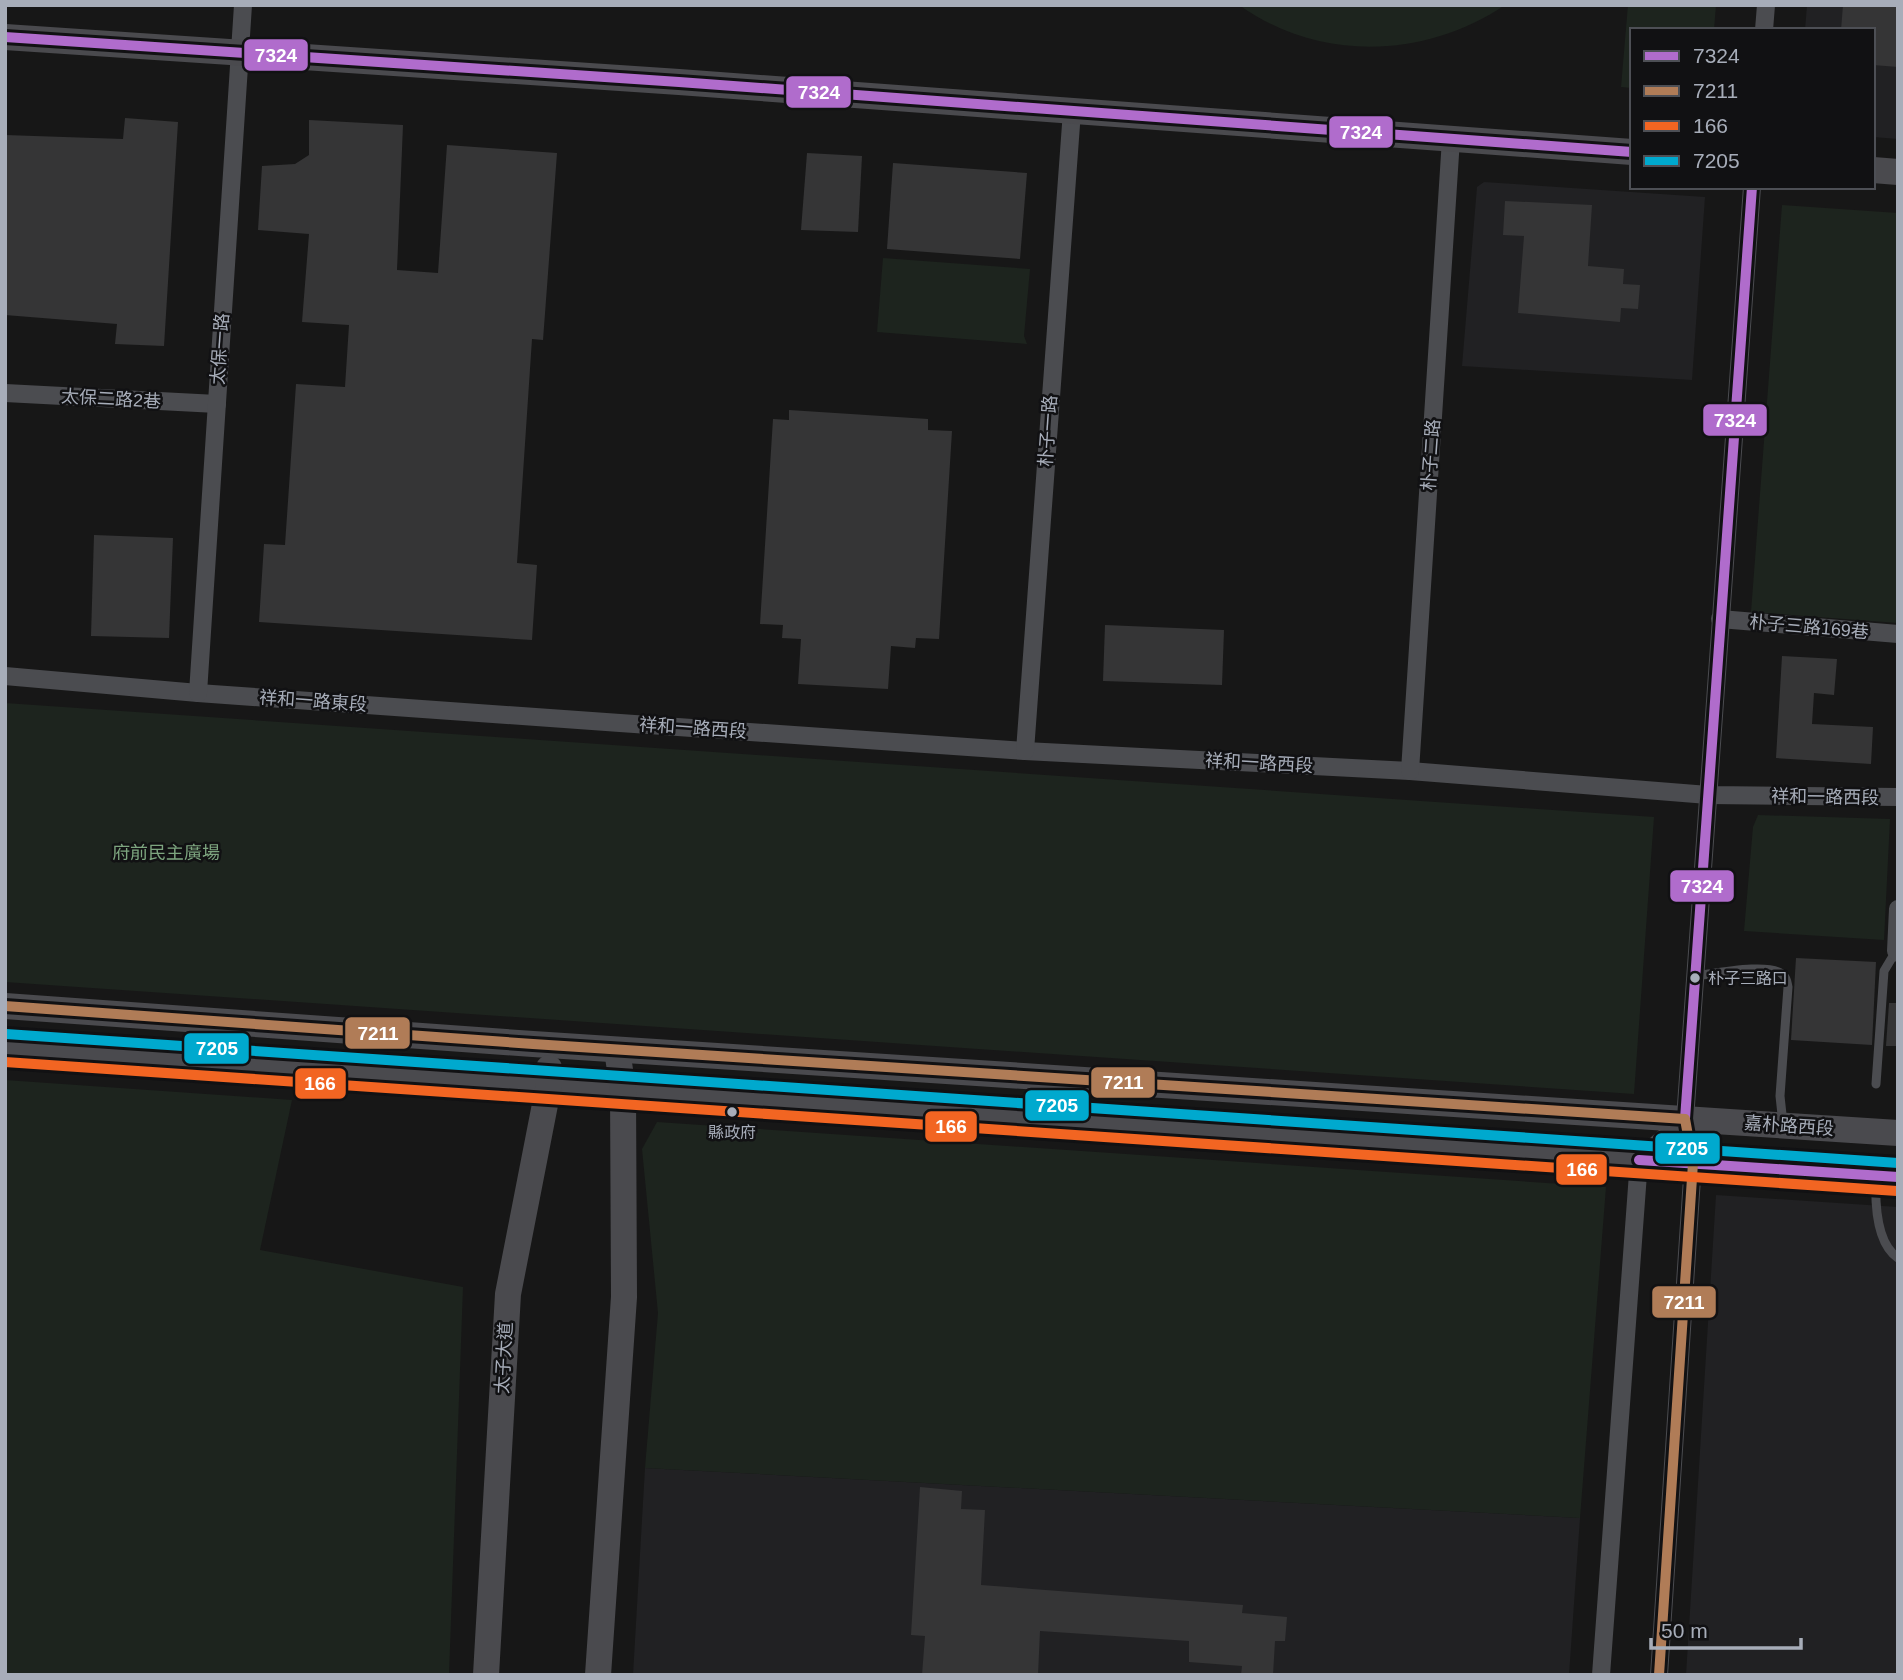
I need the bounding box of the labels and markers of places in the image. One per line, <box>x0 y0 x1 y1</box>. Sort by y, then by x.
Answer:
place label: 朴子三路口 <box>1708 970 1788 987</box>
marker: 朴子三路口 <box>1688 971 1702 985</box>
marker: 縣政府 <box>725 1105 739 1119</box>
place label: 縣政府 <box>708 1124 756 1141</box>

